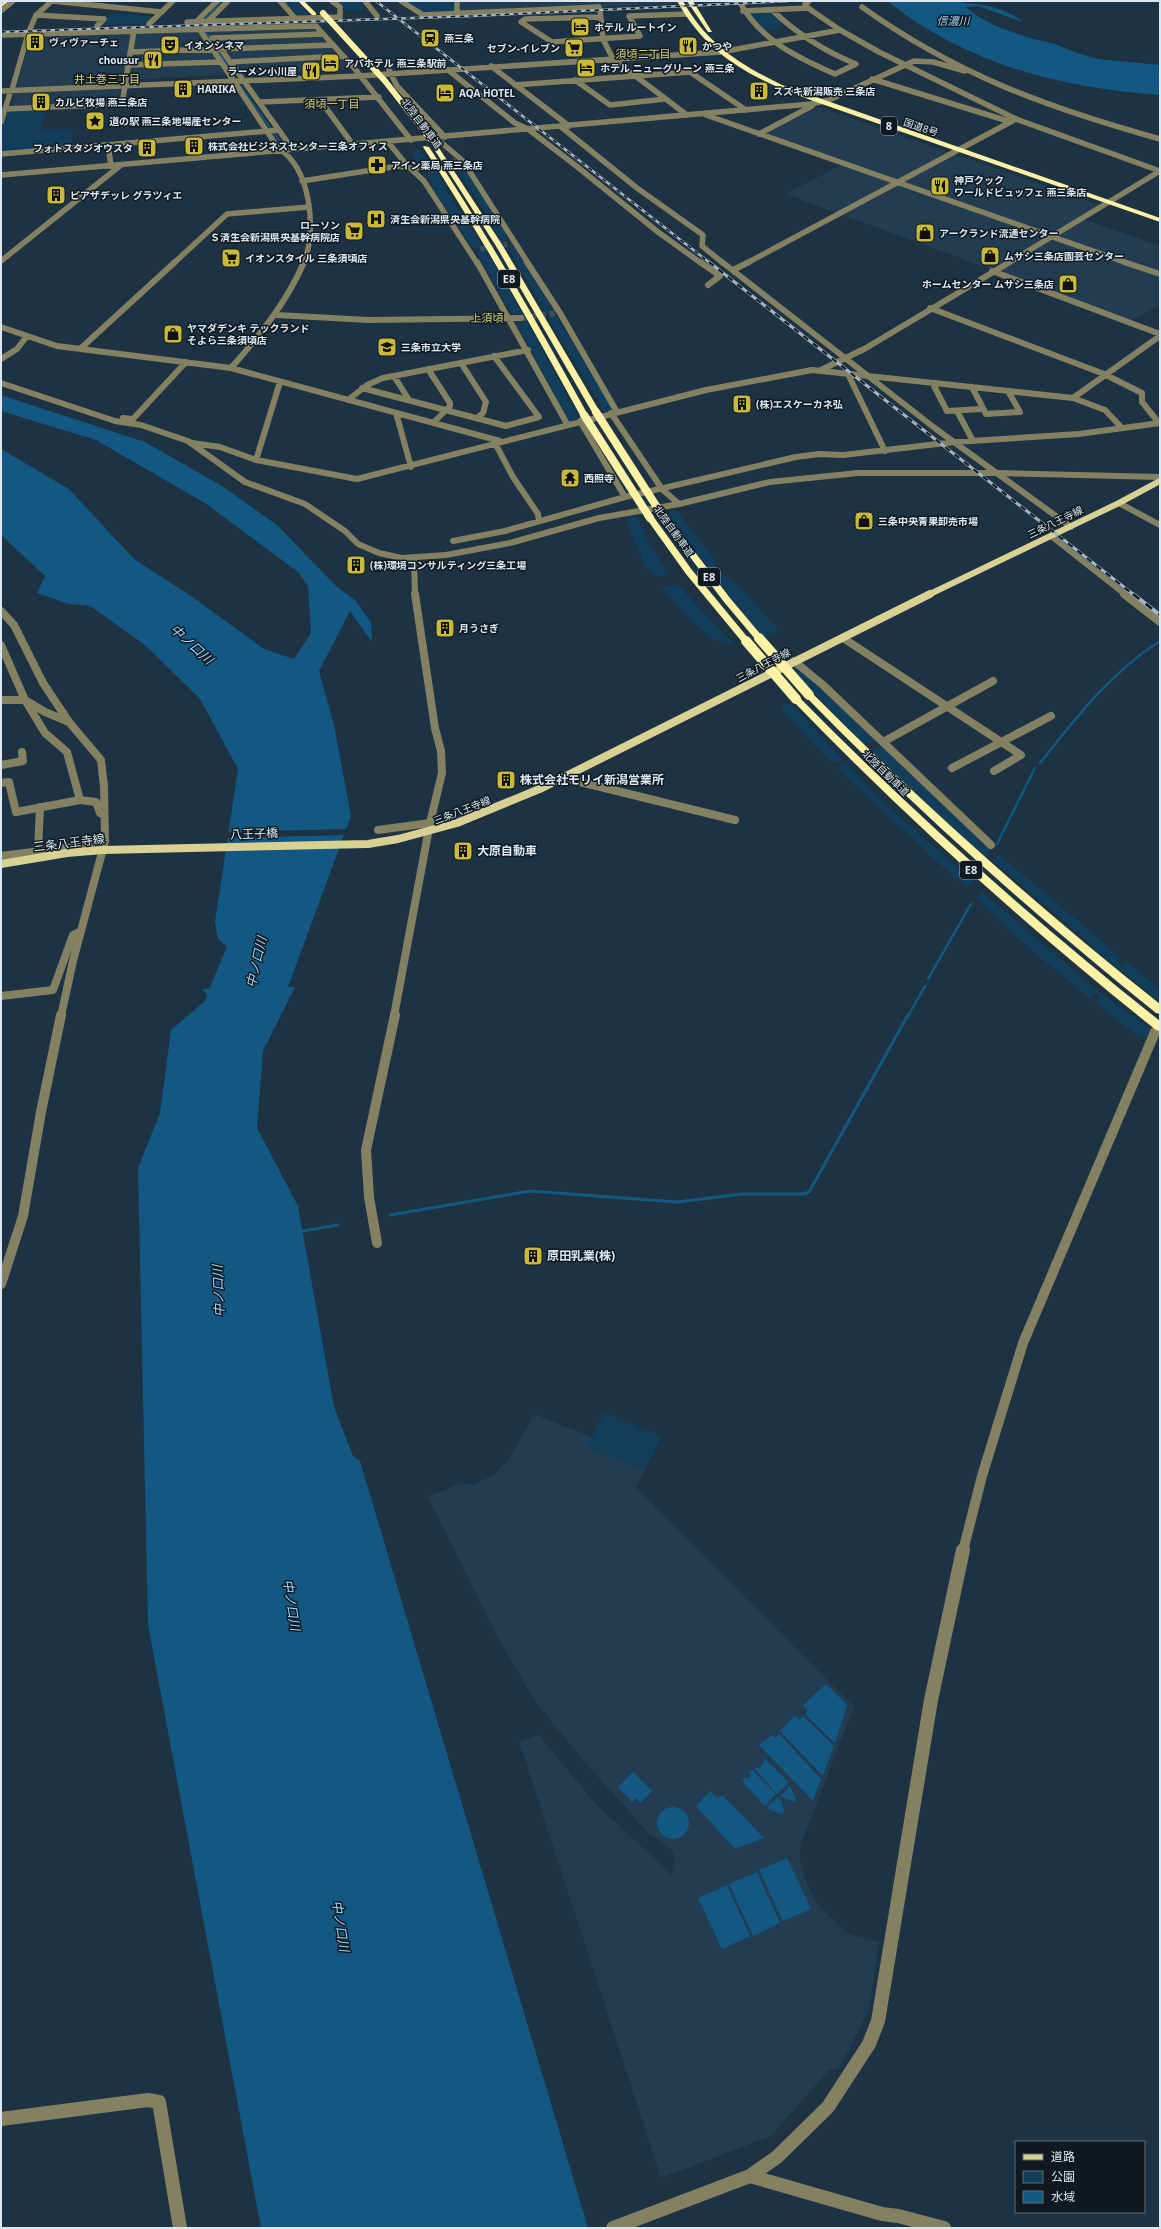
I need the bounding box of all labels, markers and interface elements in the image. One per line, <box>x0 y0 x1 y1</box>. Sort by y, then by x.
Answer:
water label: 信濃川 <box>937 13 970 28</box>
hotel icon: ホテル ルートイン <box>569 16 591 38</box>
place label: ホテル ルートイン <box>594 20 677 34</box>
station icon: 燕三条 <box>419 27 441 49</box>
building icon: ヴィヴァーチェ <box>24 31 46 53</box>
place label: 燕三条 <box>444 31 474 45</box>
theatre icon: イオンシネマ <box>159 34 181 56</box>
place label: ヴィヴァーチェ <box>49 35 119 49</box>
restaurant icon: かつや <box>677 35 699 57</box>
supermarket icon: セブン-イレブン <box>563 37 585 59</box>
place label: イオンシネマ <box>184 38 244 52</box>
place label: かつや <box>702 39 732 53</box>
place label: セブン-イレブン <box>487 41 560 55</box>
district label: 須頃二丁目 <box>616 46 671 61</box>
restaurant icon: chousur <box>142 49 164 71</box>
hotel icon: アパホテル 燕三条駅前 <box>319 52 341 74</box>
place label: chousur <box>99 53 140 67</box>
place label: アパホテル 燕三条駅前 <box>344 56 446 70</box>
hotel icon: ホテル ニューグリーン 燕三条 <box>575 57 597 79</box>
restaurant icon: ラーメン小川屋 <box>300 60 322 82</box>
place label: ホテル ニューグリーン 燕三条 <box>600 61 735 75</box>
place label: ラーメン小川屋 <box>227 64 297 78</box>
district label: 井土巻三丁目 <box>74 71 140 86</box>
building icon: HARIKA <box>172 78 194 100</box>
building icon: スズキ新潟販売 三条店 <box>748 80 770 102</box>
place label: HARIKA <box>197 82 236 96</box>
hotel icon: AQA HOTEL <box>434 82 456 104</box>
place label: スズキ新潟販売 三条店 <box>773 84 876 98</box>
place label: AQA HOTEL <box>459 86 516 100</box>
building icon: カルビ牧場 燕三条店 <box>30 91 52 113</box>
place label: カルビ牧場 燕三条店 <box>55 95 148 109</box>
street label: 北陸自動車道 <box>398 95 446 151</box>
district label: 須頃一丁目 <box>305 96 360 111</box>
place icon: 道の駅 燕三条地場産センター <box>84 110 106 132</box>
place label: 道の駅 燕三条地場産センター <box>109 114 242 128</box>
street label: 国道8号 <box>902 115 940 139</box>
road number: 8 <box>881 117 897 135</box>
building icon: 株式会社ビジネスセンター三条オフィス <box>183 135 205 157</box>
building icon: フォトスタジオウスタ <box>136 137 158 159</box>
place label: 株式会社ビジネスセンター三条オフィス <box>208 139 388 153</box>
place label: フォトスタジオウスタ <box>33 141 133 155</box>
pharmacy icon: アイン薬局 燕三条店 <box>366 154 388 176</box>
place label: アイン薬局 燕三条店 <box>391 158 483 172</box>
place label: 神戸クック ワールドビュッフェ 燕三条店 <box>954 173 1087 199</box>
restaurant icon: 神戸クック ワールドビュッフェ 燕三条店 <box>929 175 951 197</box>
building icon: ピアザデッレ グラツィエ <box>45 184 67 206</box>
place label: ピアザデッレ グラツィエ <box>70 188 183 202</box>
hospital icon: 済生会新潟県央基幹病院 <box>365 208 387 230</box>
place label: 済生会新潟県央基幹病院 <box>390 212 500 226</box>
place label: ローソン Ｓ済生会新潟県央基幹病院店 <box>210 218 340 244</box>
supermarket icon: ローソン Ｓ済生会新潟県央基幹病院店 <box>343 220 365 242</box>
shop icon: アークランド流通センター <box>914 222 936 244</box>
place label: アークランド流通センター <box>939 226 1058 240</box>
shop icon: ムサシ三条店園芸センター <box>979 245 1001 267</box>
supermarket icon: イオンスタイル 三条須頃店 <box>220 247 242 269</box>
place label: ムサシ三条店園芸センター <box>1004 249 1124 263</box>
place label: イオンスタイル 三条須頃店 <box>245 251 367 265</box>
road number: E8 <box>498 270 520 288</box>
shop icon: ホームセンター ムサシ三条店 <box>1057 273 1079 295</box>
place label: ホームセンター ムサシ三条店 <box>922 277 1054 291</box>
district label: 上須頃 <box>471 310 504 325</box>
place label: ヤマダデンキ テックランド そよら三条須頃店 <box>187 321 310 347</box>
shop icon: ヤマダデンキ テックランド そよら三条須頃店 <box>162 323 184 345</box>
school or university icon: 三条市立大学 <box>376 336 398 358</box>
place label: 三条市立大学 <box>401 340 461 354</box>
building icon: (株)エスケーカネ弘 <box>731 393 753 415</box>
place label: (株)エスケーカネ弘 <box>756 397 843 411</box>
temple icon: 西照寺 <box>559 467 581 489</box>
place label: 西照寺 <box>584 471 614 485</box>
street label: 北陸自動車道 <box>651 503 697 559</box>
street label: 三条八王寺線 <box>1025 503 1085 541</box>
shop icon: 三条中央青果卸売市場 <box>853 510 875 532</box>
place label: 三条中央青果卸売市場 <box>878 514 978 528</box>
building icon: (株)環境コンサルティング三条工場 <box>345 554 367 576</box>
place label: (株)環境コンサルティング三条工場 <box>370 558 526 572</box>
road number: E8 <box>698 568 720 586</box>
building icon: 月うさぎ <box>434 617 456 639</box>
water label: 中ノ口川 <box>167 620 219 669</box>
place label: 月うさぎ <box>459 621 499 635</box>
street label: 三条八王寺線 <box>733 645 793 685</box>
street label: 北陸自動車道 <box>860 747 912 799</box>
building icon: 株式会社モリイ新潟営業所 <box>495 769 517 791</box>
place label: 株式会社モリイ新潟営業所 <box>520 771 664 788</box>
street label: 三条八王寺線 <box>431 793 493 827</box>
street label: 八王子橋 <box>230 824 278 843</box>
street label: 三条八王寺線 <box>32 830 106 855</box>
building icon: 大原自動車 <box>452 840 474 862</box>
place label: 大原自動車 <box>477 842 537 859</box>
road number: E8 <box>960 861 982 879</box>
water label: 中ノ口川 <box>241 933 271 989</box>
building icon: 原田乳業(株) <box>522 1245 544 1267</box>
place label: 原田乳業(株) <box>547 1247 615 1264</box>
water label: 中ノ口川 <box>208 1263 228 1317</box>
water label: 中ノ口川 <box>279 1578 305 1634</box>
water label: 中ノ口川 <box>328 1899 354 1955</box>
legend <box>1015 2141 1145 2213</box>
text: 道路 <box>1051 2148 1075 2165</box>
text: 公園 <box>1051 2168 1075 2185</box>
text: 水域 <box>1051 2188 1075 2205</box>

